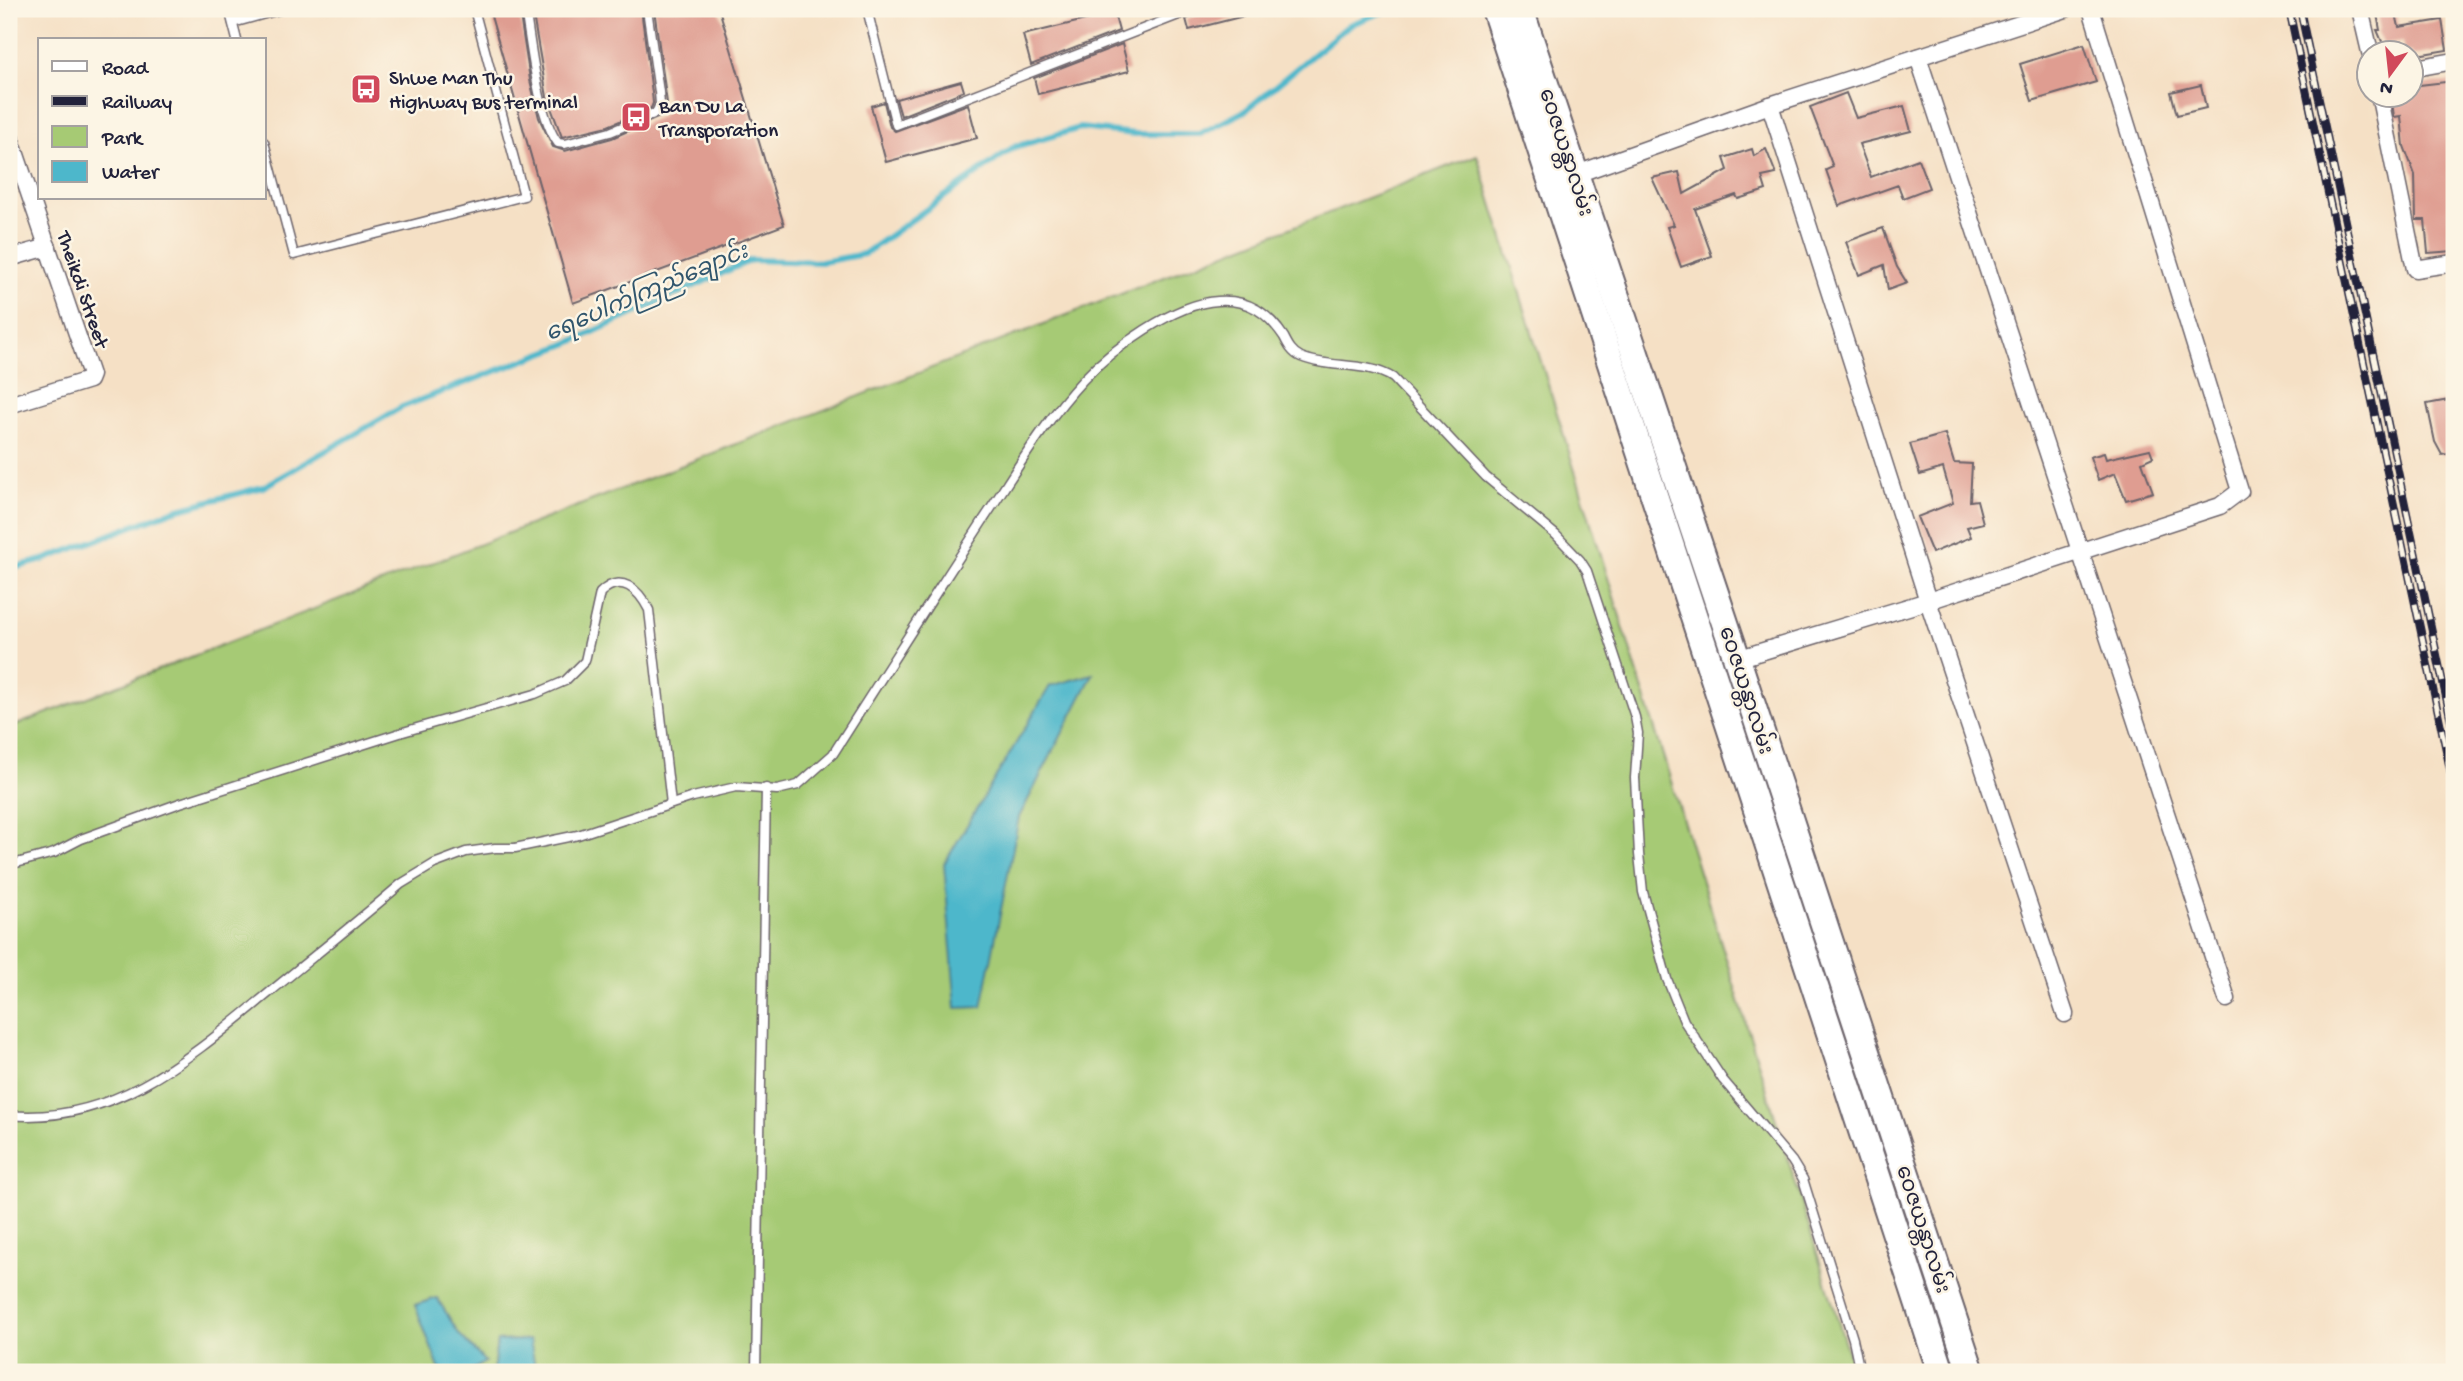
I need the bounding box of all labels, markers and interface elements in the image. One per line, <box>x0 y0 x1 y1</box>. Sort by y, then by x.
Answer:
legend <box>38 38 266 200</box>
north arrow <box>2354 38 2424 108</box>
text: Road <box>102 58 150 83</box>
place label: Shwe Man Thu Highway Bus terminal <box>389 68 578 117</box>
bus stop icon: Shwe Man Thu Highway Bus terminal <box>349 72 383 106</box>
text: N <box>2378 74 2395 100</box>
street label: ဝေဇယန္တာလမ်း <box>1530 84 1603 221</box>
text: Railway <box>102 92 172 117</box>
place label: Ban Du La Transporation <box>658 96 778 145</box>
bus stop icon: Ban Du La Transporation <box>619 100 653 134</box>
text: Park <box>101 128 145 153</box>
text: Water <box>102 162 160 187</box>
street label: Theikdi Street <box>49 227 113 354</box>
water label: ရေပေါက်ကြည်ချောင်း <box>540 233 755 351</box>
street label: ဝေဇယန္တာလမ်း <box>1710 622 1783 759</box>
street label: ဝေဇယန္တာလမ်း <box>1887 1161 1960 1298</box>

